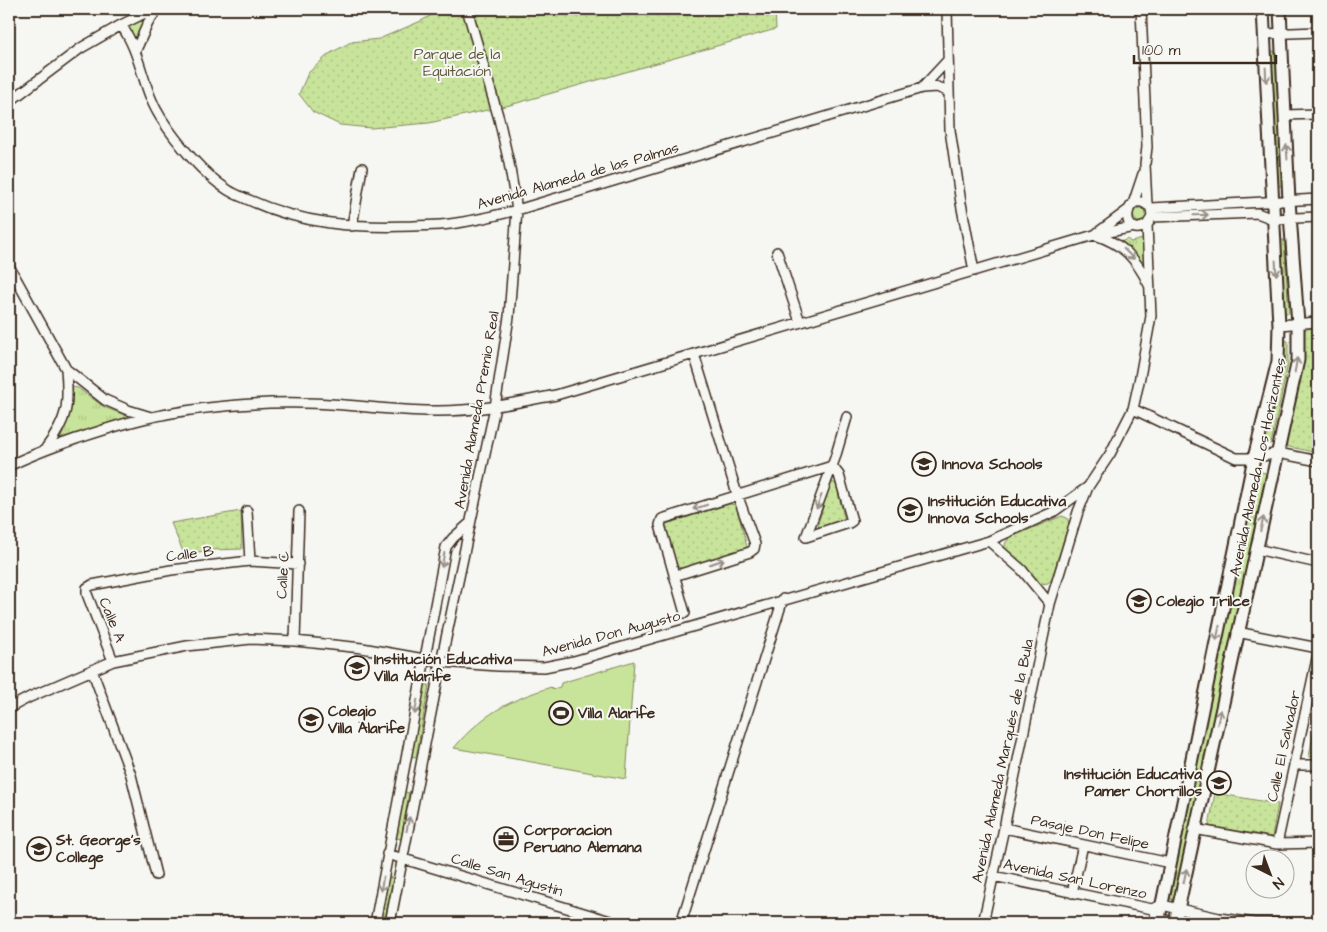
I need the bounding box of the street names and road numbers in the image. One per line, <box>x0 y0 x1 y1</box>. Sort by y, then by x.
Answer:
street label: Avenida Alameda de las Palmas <box>475 137 682 215</box>
street label: Avenida Alameda Premio Real <box>449 309 505 511</box>
street label: Avenida Alameda Los Horizontes <box>1225 355 1292 578</box>
street label: Calle B <box>165 541 215 567</box>
street label: Calle C <box>271 550 295 599</box>
street label: Calle A <box>94 594 131 646</box>
street label: Avenida Don Augusto <box>539 605 684 664</box>
street label: Avenida Alameda Marqués de la Bula <box>967 637 1039 885</box>
street label: Calle El Salvador <box>1262 688 1306 804</box>
street label: Pasaje Don Felipe <box>1029 809 1151 855</box>
street label: Calle San Agustín <box>448 848 566 903</box>
street label: Avenida San Lorenzo <box>1001 854 1149 905</box>

